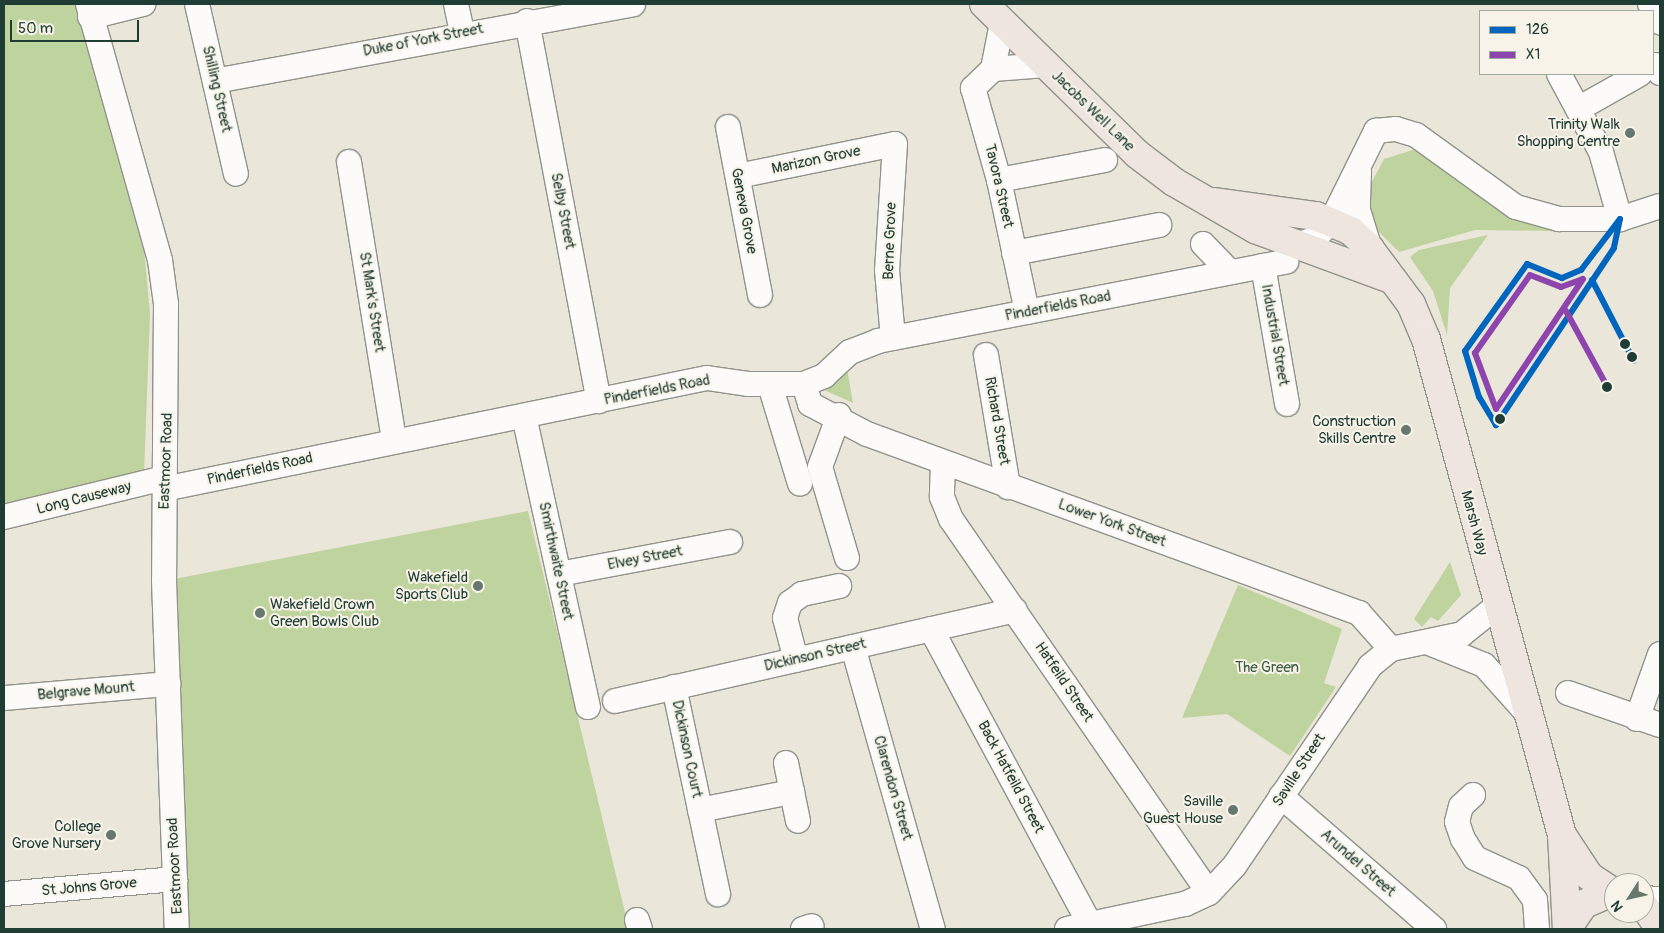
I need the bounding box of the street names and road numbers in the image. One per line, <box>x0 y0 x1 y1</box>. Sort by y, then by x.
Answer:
street label: Duke of York Street <box>361 20 485 60</box>
street label: Shilling Street <box>198 44 236 134</box>
street label: Jacobs Well Lane <box>1048 67 1138 155</box>
street label: Marizon Grove <box>770 142 862 178</box>
street label: Tavora Street <box>981 142 1017 230</box>
street label: Geneva Grove <box>727 167 761 255</box>
street label: Selby Street <box>547 171 579 251</box>
street label: Berne Grove <box>880 202 900 280</box>
street label: St Mark's Street <box>355 251 389 353</box>
street label: Industrial Street <box>1257 283 1293 387</box>
street label: Pinderfields Road <box>1003 287 1113 325</box>
street label: Pinderfields Road <box>602 371 712 409</box>
street label: Richard Street <box>980 375 1014 467</box>
street label: Eastmoor Road <box>155 412 177 510</box>
street label: Pinderfields Road <box>205 449 315 489</box>
street label: Long Causeway <box>35 478 133 518</box>
street label: Marsh Way <box>1457 489 1491 557</box>
street label: Lower York Street <box>1056 495 1168 551</box>
street label: Smirthwaite Street <box>535 500 577 622</box>
street label: Elvey Street <box>606 542 684 574</box>
street label: Dickinson Street <box>762 635 868 675</box>
street label: Hatfeild Street <box>1031 639 1097 725</box>
street label: Belgrave Mount <box>37 678 135 704</box>
street label: Dickinson Court <box>668 699 706 799</box>
street label: Back Hatfeild Street <box>974 718 1048 836</box>
street label: Saville Street <box>1269 730 1329 810</box>
street label: Clarendon Street <box>869 734 917 842</box>
street label: Eastmoor Road <box>163 817 187 915</box>
street label: Arundel Street <box>1317 826 1399 900</box>
street label: St Johns Grove <box>41 874 137 900</box>

